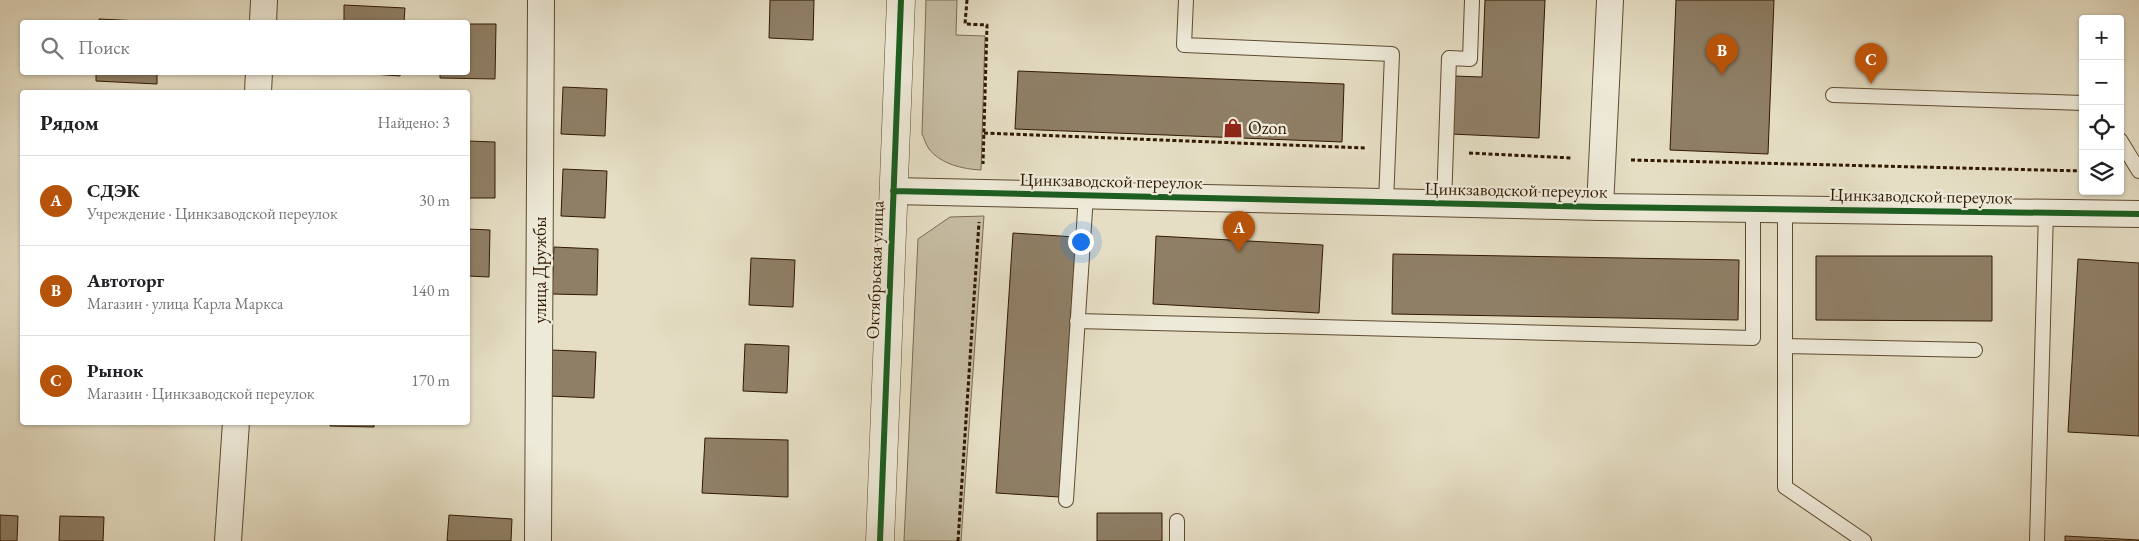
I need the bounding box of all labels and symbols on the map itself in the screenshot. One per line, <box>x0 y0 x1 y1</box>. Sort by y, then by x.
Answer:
pin: B <box>1706 34 1738 75</box>
pin: C <box>1855 43 1887 84</box>
place label: Ozon <box>1248 116 1287 139</box>
shop icon: Ozon <box>1222 117 1244 139</box>
street label: Цинкзаводской переулок <box>1019 167 1203 194</box>
street label: Цинкзаводской переулок <box>1424 176 1608 203</box>
street label: Цинкзаводской переулок <box>1829 182 2013 209</box>
street label: Октябрьская улица <box>861 199 888 340</box>
pin: A <box>1223 211 1255 252</box>
street label: улица Дружбы <box>528 216 551 324</box>
your location <box>1068 229 1094 255</box>

